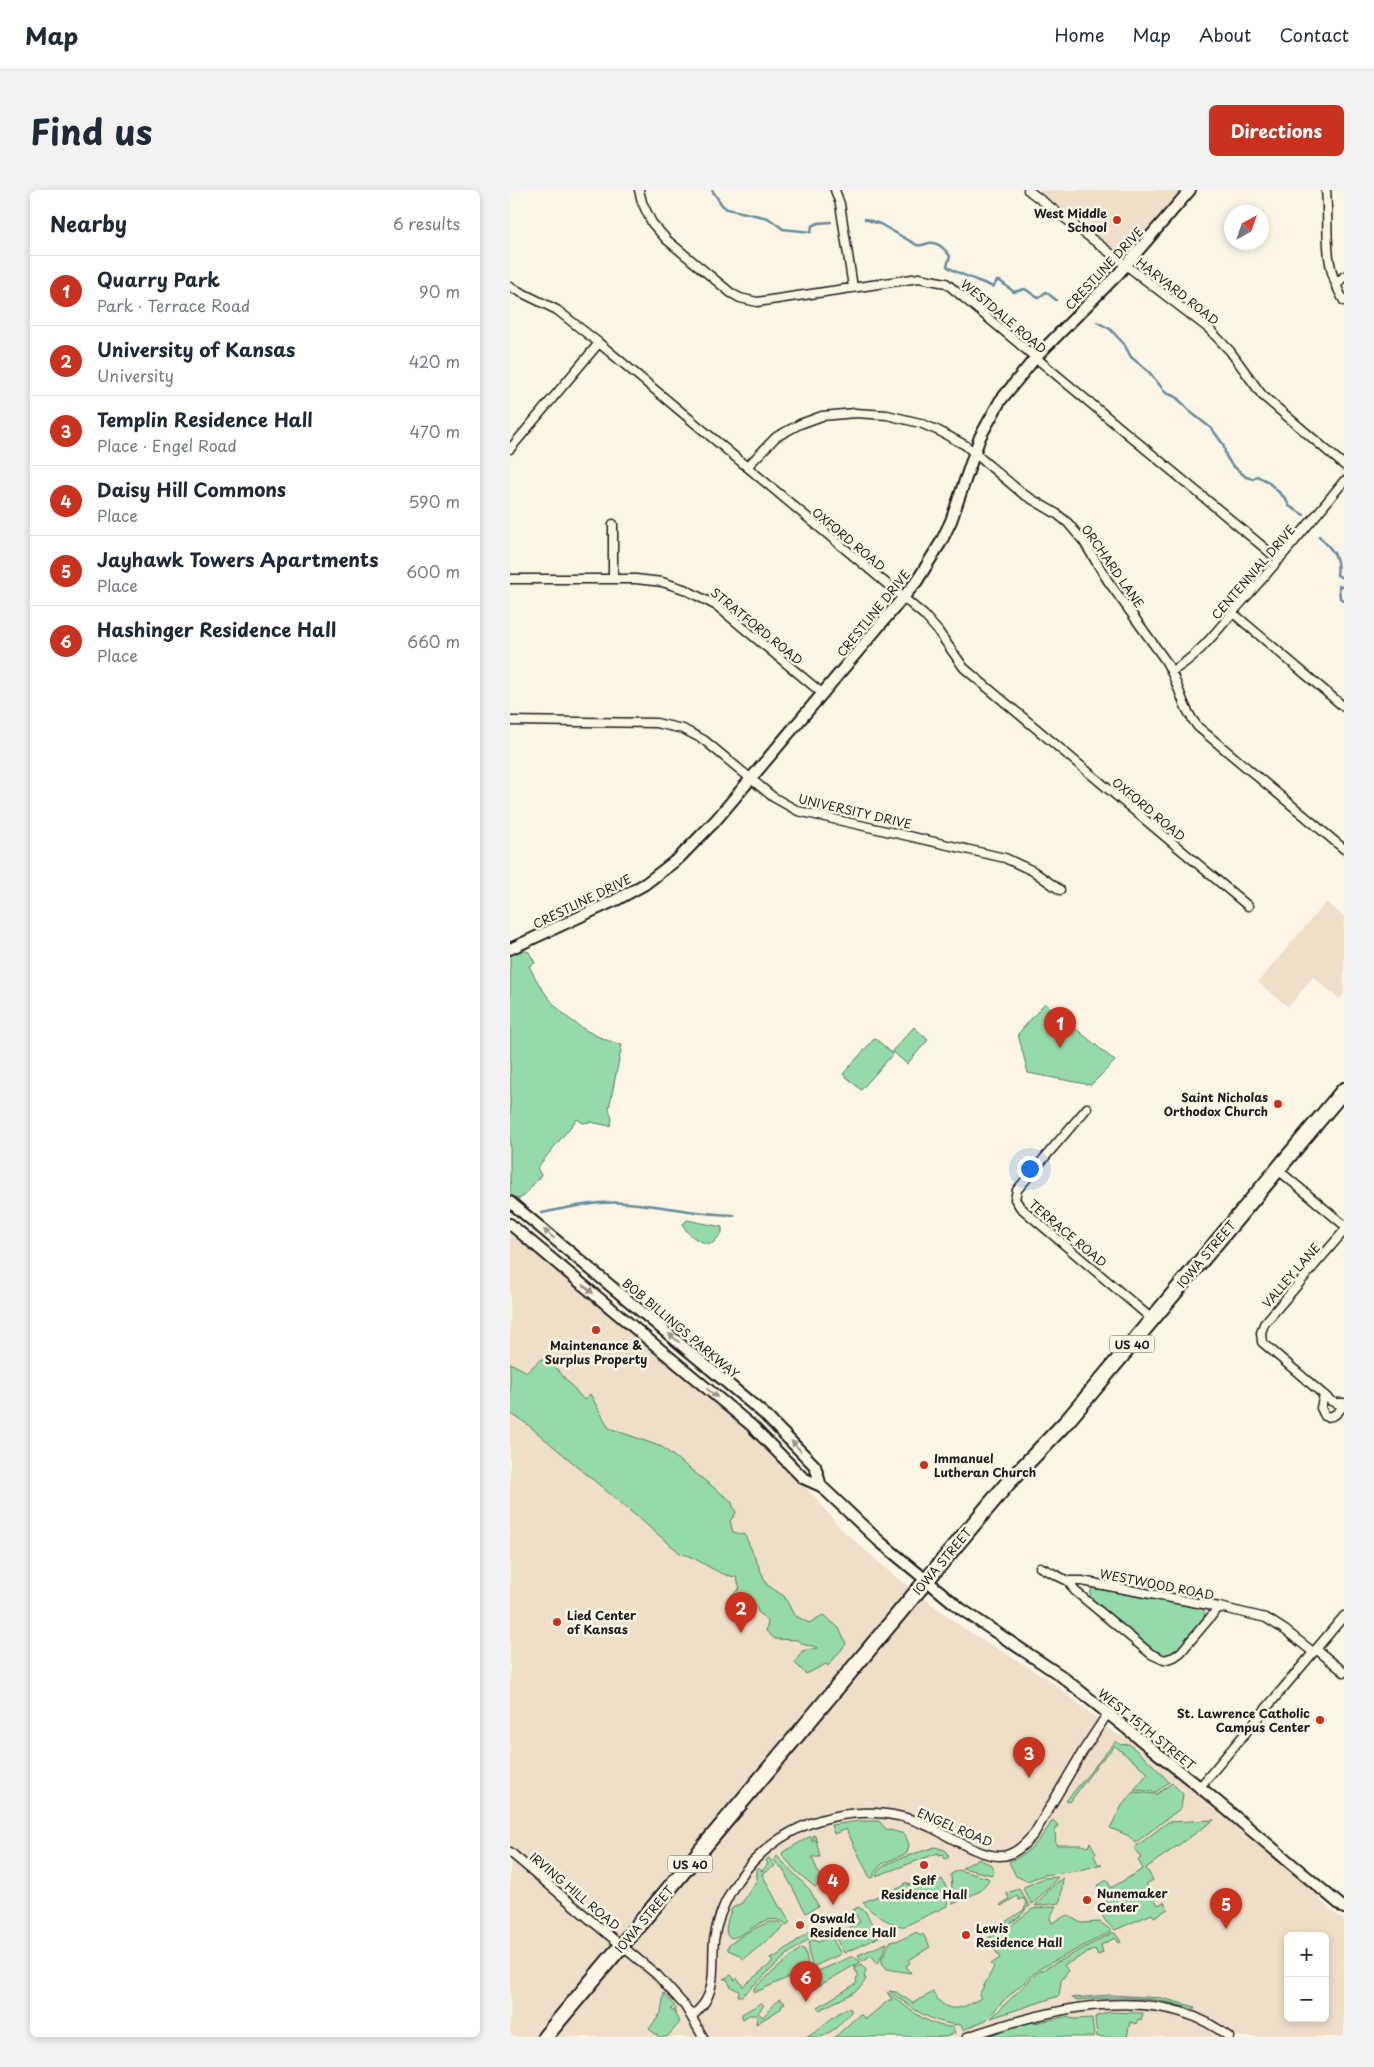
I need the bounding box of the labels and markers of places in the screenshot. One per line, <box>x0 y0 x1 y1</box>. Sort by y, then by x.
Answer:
place label: West Middle School <box>1034 204 1107 236</box>
marker: West Middle School <box>1111 214 1123 226</box>
pin: 1 <box>1044 1007 1076 1048</box>
place label: Saint Nicholas Orthodox Church <box>1164 1088 1268 1120</box>
marker: Saint Nicholas Orthodox Church <box>1272 1098 1284 1110</box>
marker: Maintenance & Surplus Property <box>590 1324 602 1336</box>
place label: Maintenance & Surplus Property <box>545 1336 647 1368</box>
place label: Immanuel Lutheran Church <box>934 1449 1036 1481</box>
marker: Immanuel Lutheran Church <box>918 1459 930 1471</box>
pin: 2 <box>725 1592 757 1633</box>
place label: Lied Center of Kansas <box>567 1606 637 1638</box>
marker: Lied Center of Kansas <box>551 1616 563 1628</box>
place label: St. Lawrence Catholic Campus Center <box>1177 1704 1311 1736</box>
marker: St. Lawrence Catholic Campus Center <box>1314 1714 1326 1726</box>
pin: 3 <box>1013 1737 1045 1778</box>
marker: Self Residence Hall <box>918 1859 930 1871</box>
pin: 4 <box>817 1864 849 1905</box>
place label: Self Residence Hall <box>881 1871 967 1903</box>
place label: Nunemaker Center <box>1097 1884 1169 1916</box>
pin: 5 <box>1210 1888 1242 1929</box>
marker: Nunemaker Center <box>1081 1894 1093 1906</box>
place label: Oswald Residence Hall <box>810 1909 896 1941</box>
marker: Oswald Residence Hall <box>794 1919 806 1931</box>
place label: Lewis Residence Hall <box>976 1919 1062 1951</box>
marker: Lewis Residence Hall <box>960 1929 972 1941</box>
pin: 6 <box>790 1961 822 2002</box>

